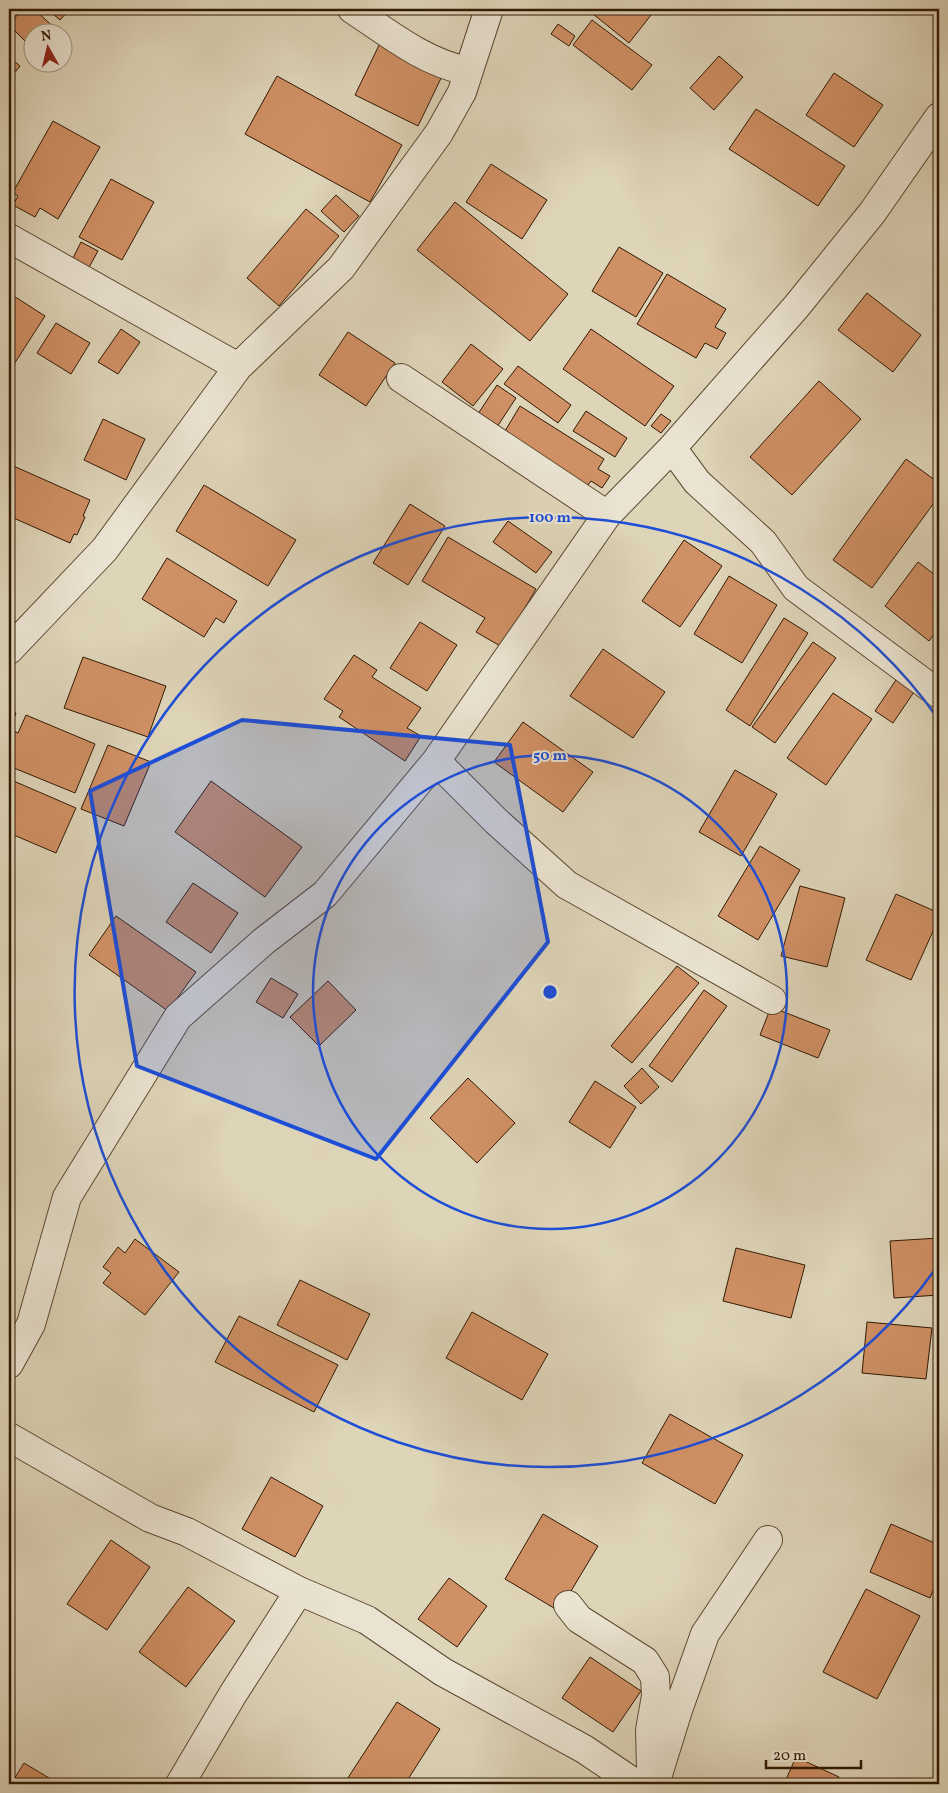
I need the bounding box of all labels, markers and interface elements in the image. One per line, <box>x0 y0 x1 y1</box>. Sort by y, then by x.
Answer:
north arrow <box>22 22 72 72</box>
text: N <box>40 26 53 47</box>
text: 100 m <box>529 508 572 529</box>
text: 50 m <box>533 746 567 767</box>
centre of rings <box>541 983 559 1001</box>
scale bar <box>766 1738 860 1770</box>
text: 20 m <box>773 1746 806 1767</box>

